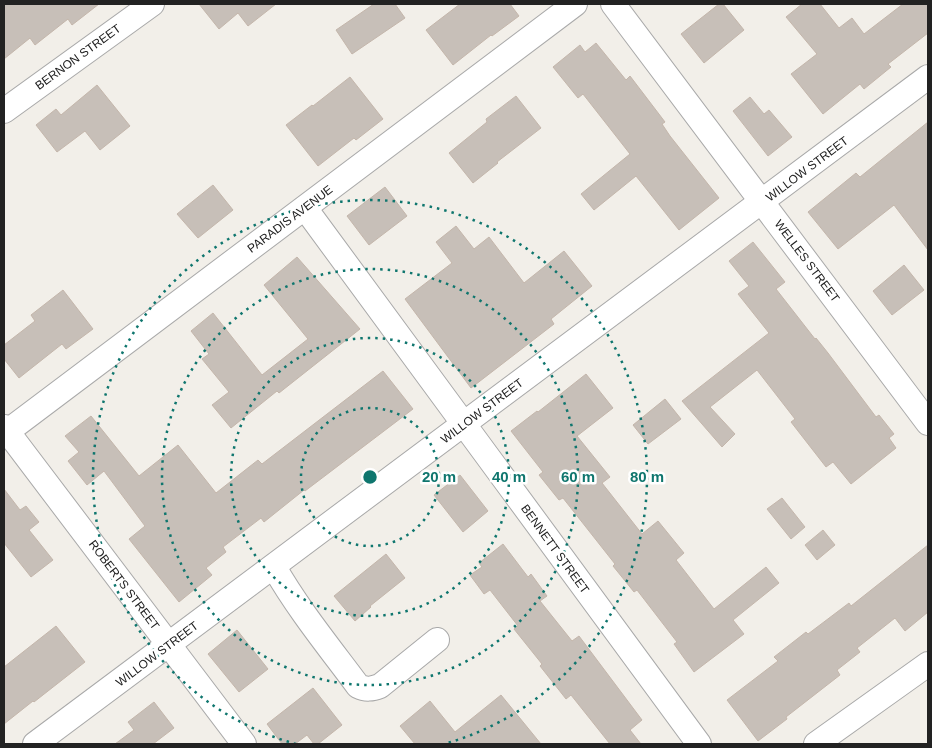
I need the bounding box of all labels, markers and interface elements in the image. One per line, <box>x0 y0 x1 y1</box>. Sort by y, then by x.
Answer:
street label: BERNON STREET <box>33 21 124 93</box>
street label: WILLOW STREET <box>763 133 851 204</box>
street label: PARADIS AVENUE <box>245 182 335 256</box>
street label: WELLES STREET <box>772 217 843 305</box>
street label: WILLOW STREET <box>438 375 526 446</box>
centre of rings <box>361 468 379 486</box>
text: 20 m <box>422 468 456 485</box>
text: 40 m <box>492 468 526 485</box>
text: 60 m <box>561 468 595 485</box>
text: 80 m <box>630 468 664 485</box>
street label: BENNETT STREET <box>518 502 592 597</box>
street label: ROBERTS STREET <box>86 537 163 633</box>
street label: WILLOW STREET <box>113 618 201 689</box>

